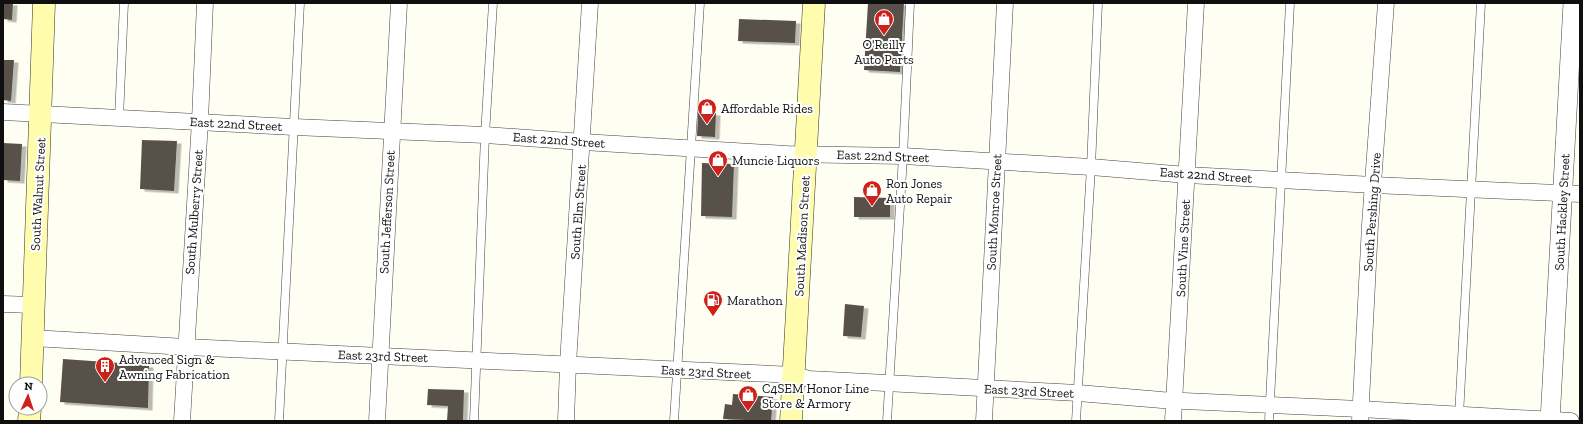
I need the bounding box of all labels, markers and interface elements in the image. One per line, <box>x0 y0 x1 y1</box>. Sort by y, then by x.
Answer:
shop icon: O'Reilly Auto Parts <box>873 8 895 36</box>
place label: O'Reilly Auto Parts <box>854 37 914 67</box>
shop icon: Affordable Rides <box>696 97 718 125</box>
place label: Affordable Rides <box>721 101 813 116</box>
street label: East 22nd Street <box>189 114 283 134</box>
street label: East 22nd Street <box>512 129 606 151</box>
street label: South Walnut Street <box>28 137 48 251</box>
street label: East 22nd Street <box>836 147 930 165</box>
street label: South Mulberry Street <box>182 149 206 275</box>
shop icon: Muncie Liquors <box>707 149 729 177</box>
street label: South Jefferson Street <box>376 150 398 274</box>
street label: South Pershing Drive <box>1360 152 1384 272</box>
place label: Muncie Liquors <box>732 153 820 168</box>
street label: South Monroe Street <box>983 153 1005 271</box>
street label: South Hackley Street <box>1551 153 1573 271</box>
street label: South Elm Street <box>567 164 589 260</box>
street label: East 22nd Street <box>1159 164 1253 186</box>
street label: South Madison Street <box>791 175 813 297</box>
place label: Ron Jones Auto Repair <box>886 176 952 206</box>
shop icon: Ron Jones Auto Repair <box>861 179 883 207</box>
street label: South Vine Street <box>1173 199 1193 297</box>
fuel station icon: Marathon <box>702 289 724 317</box>
place label: Marathon <box>727 293 783 308</box>
street label: East 23rd Street <box>338 347 429 365</box>
place label: Advanced Sign & Awning Fabrication <box>119 352 230 382</box>
building icon: Advanced Sign & Awning Fabrication <box>94 355 116 383</box>
street label: East 23rd Street <box>661 362 752 382</box>
north arrow <box>8 376 48 416</box>
text: N <box>24 380 34 393</box>
place label: C4SEM Honor Line Store & Armory <box>762 381 869 411</box>
street label: East 23rd Street <box>984 381 1075 401</box>
shop icon: C4SEM Honor Line Store & Armory <box>737 384 759 412</box>

